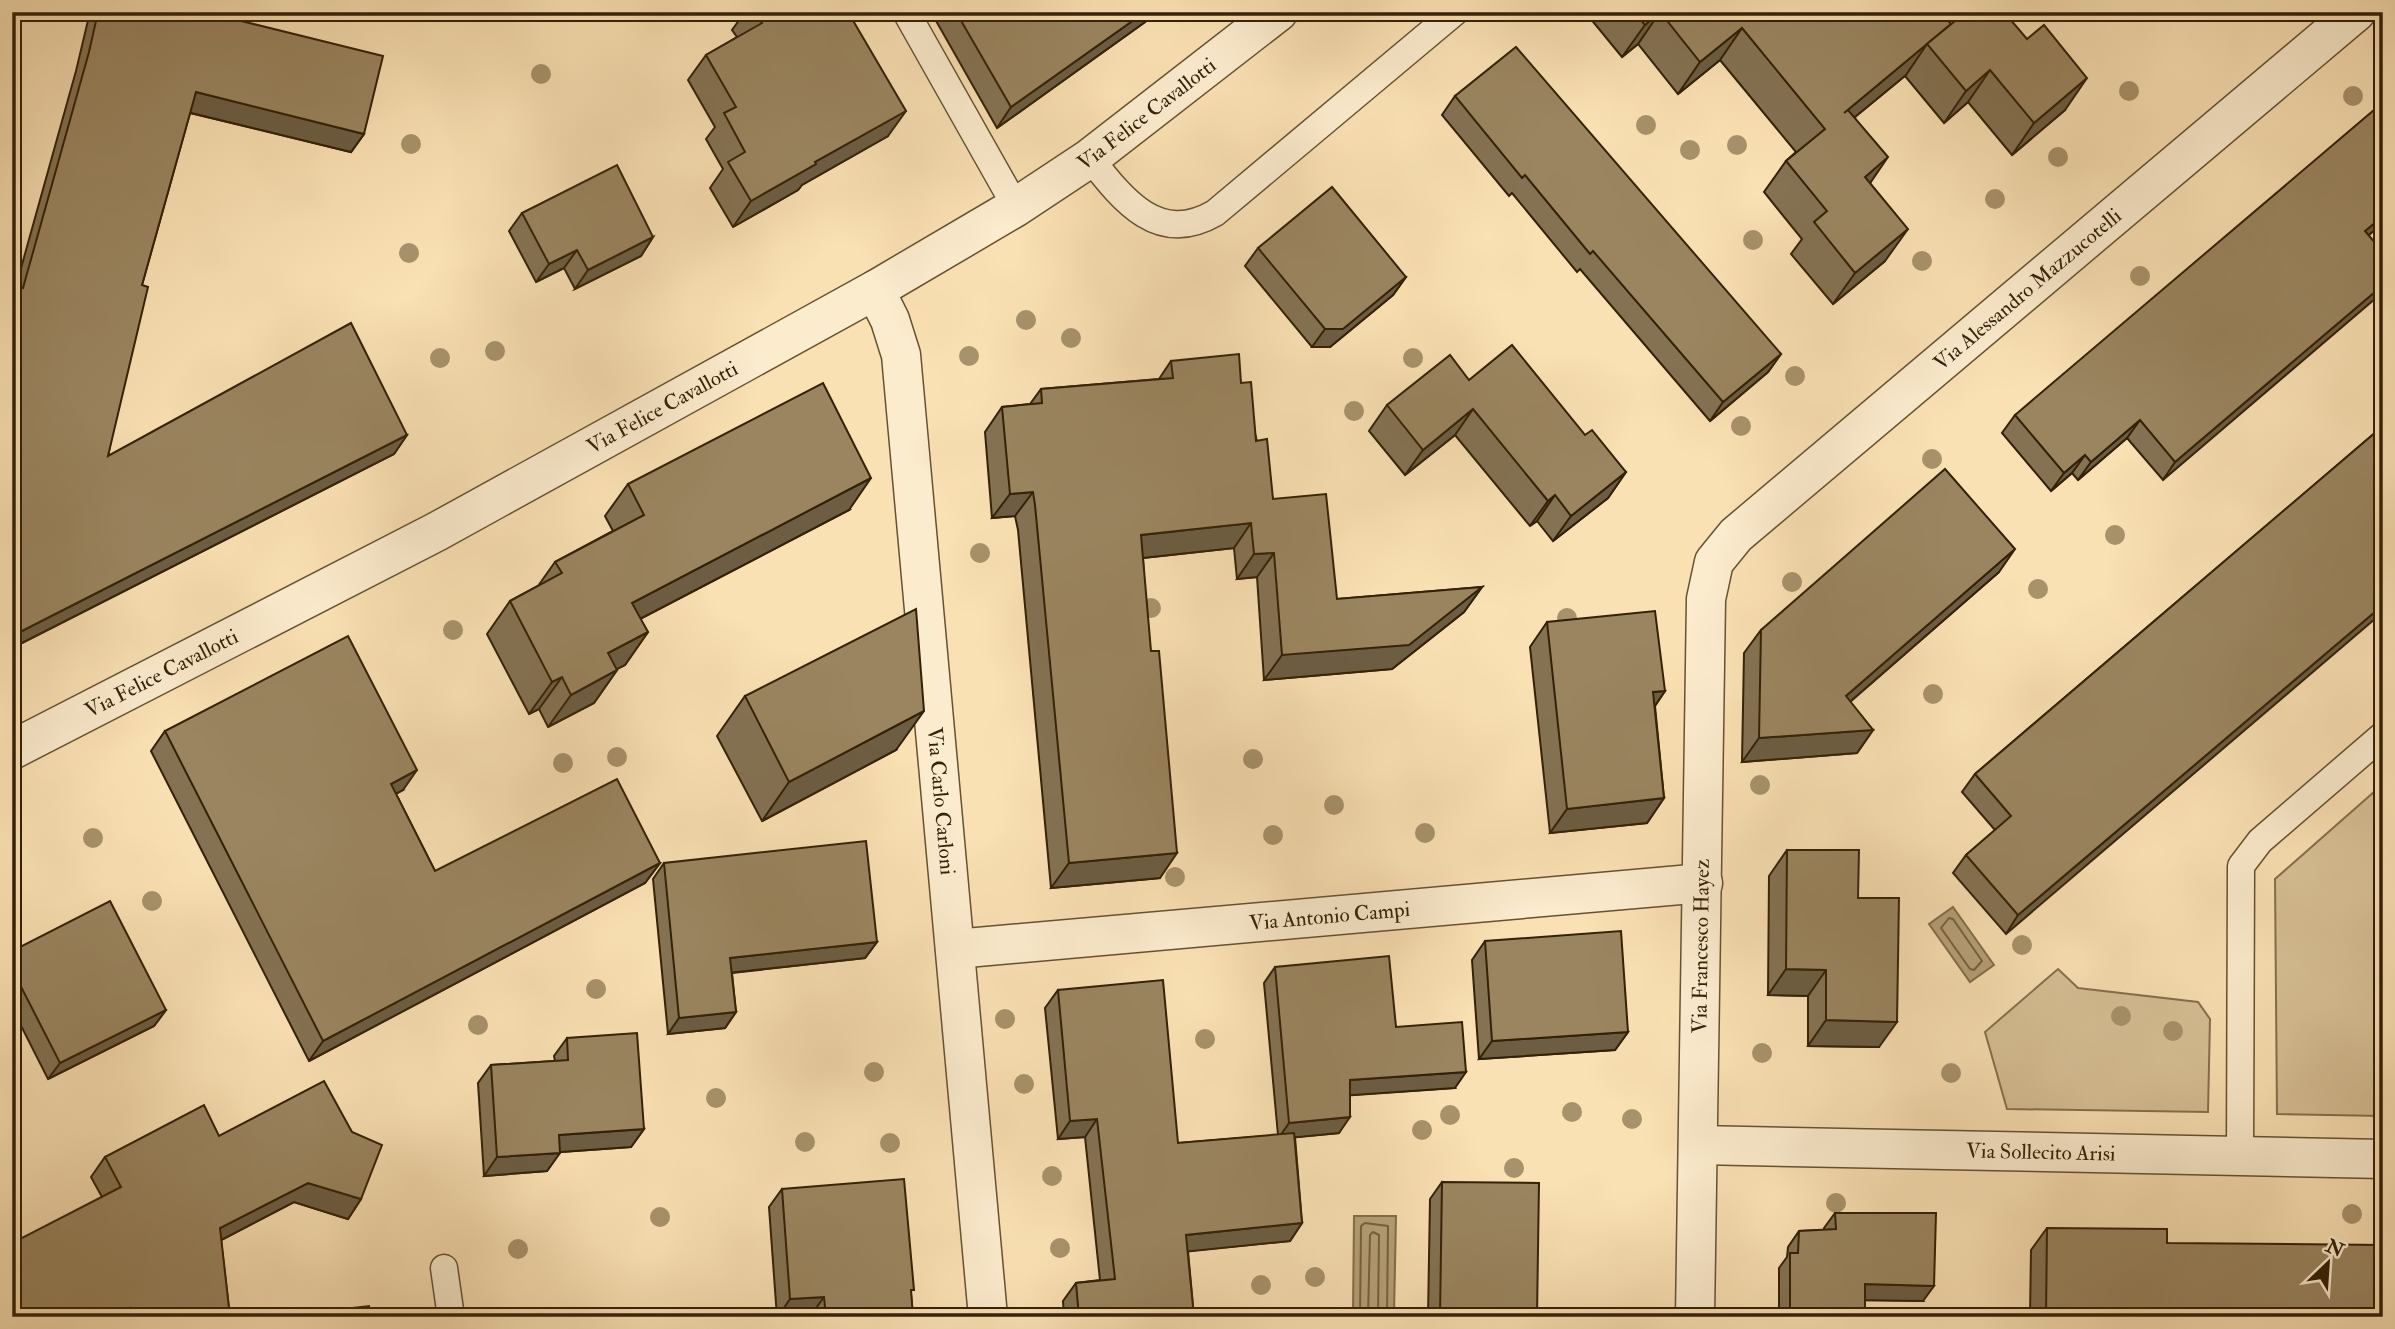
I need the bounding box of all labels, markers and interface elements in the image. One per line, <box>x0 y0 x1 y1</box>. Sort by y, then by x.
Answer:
street label: Via Felice Cavallotti <box>1072 51 1222 176</box>
street label: Via Alessandro Mazzucotelli <box>1928 202 2127 376</box>
street label: Via Felice Cavallotti <box>582 355 743 460</box>
street label: Via Felice Cavallotti <box>80 622 243 724</box>
street label: Via Carlo Carloni <box>921 726 961 876</box>
street label: Via Francesco Hayez <box>1686 859 1716 1033</box>
street label: Via Antonio Campi <box>1248 895 1412 936</box>
street label: Via Sollecito Arisi <box>1966 1137 2116 1167</box>
north arrow <box>2294 1228 2364 1298</box>
text: N <box>2321 1234 2348 1263</box>

